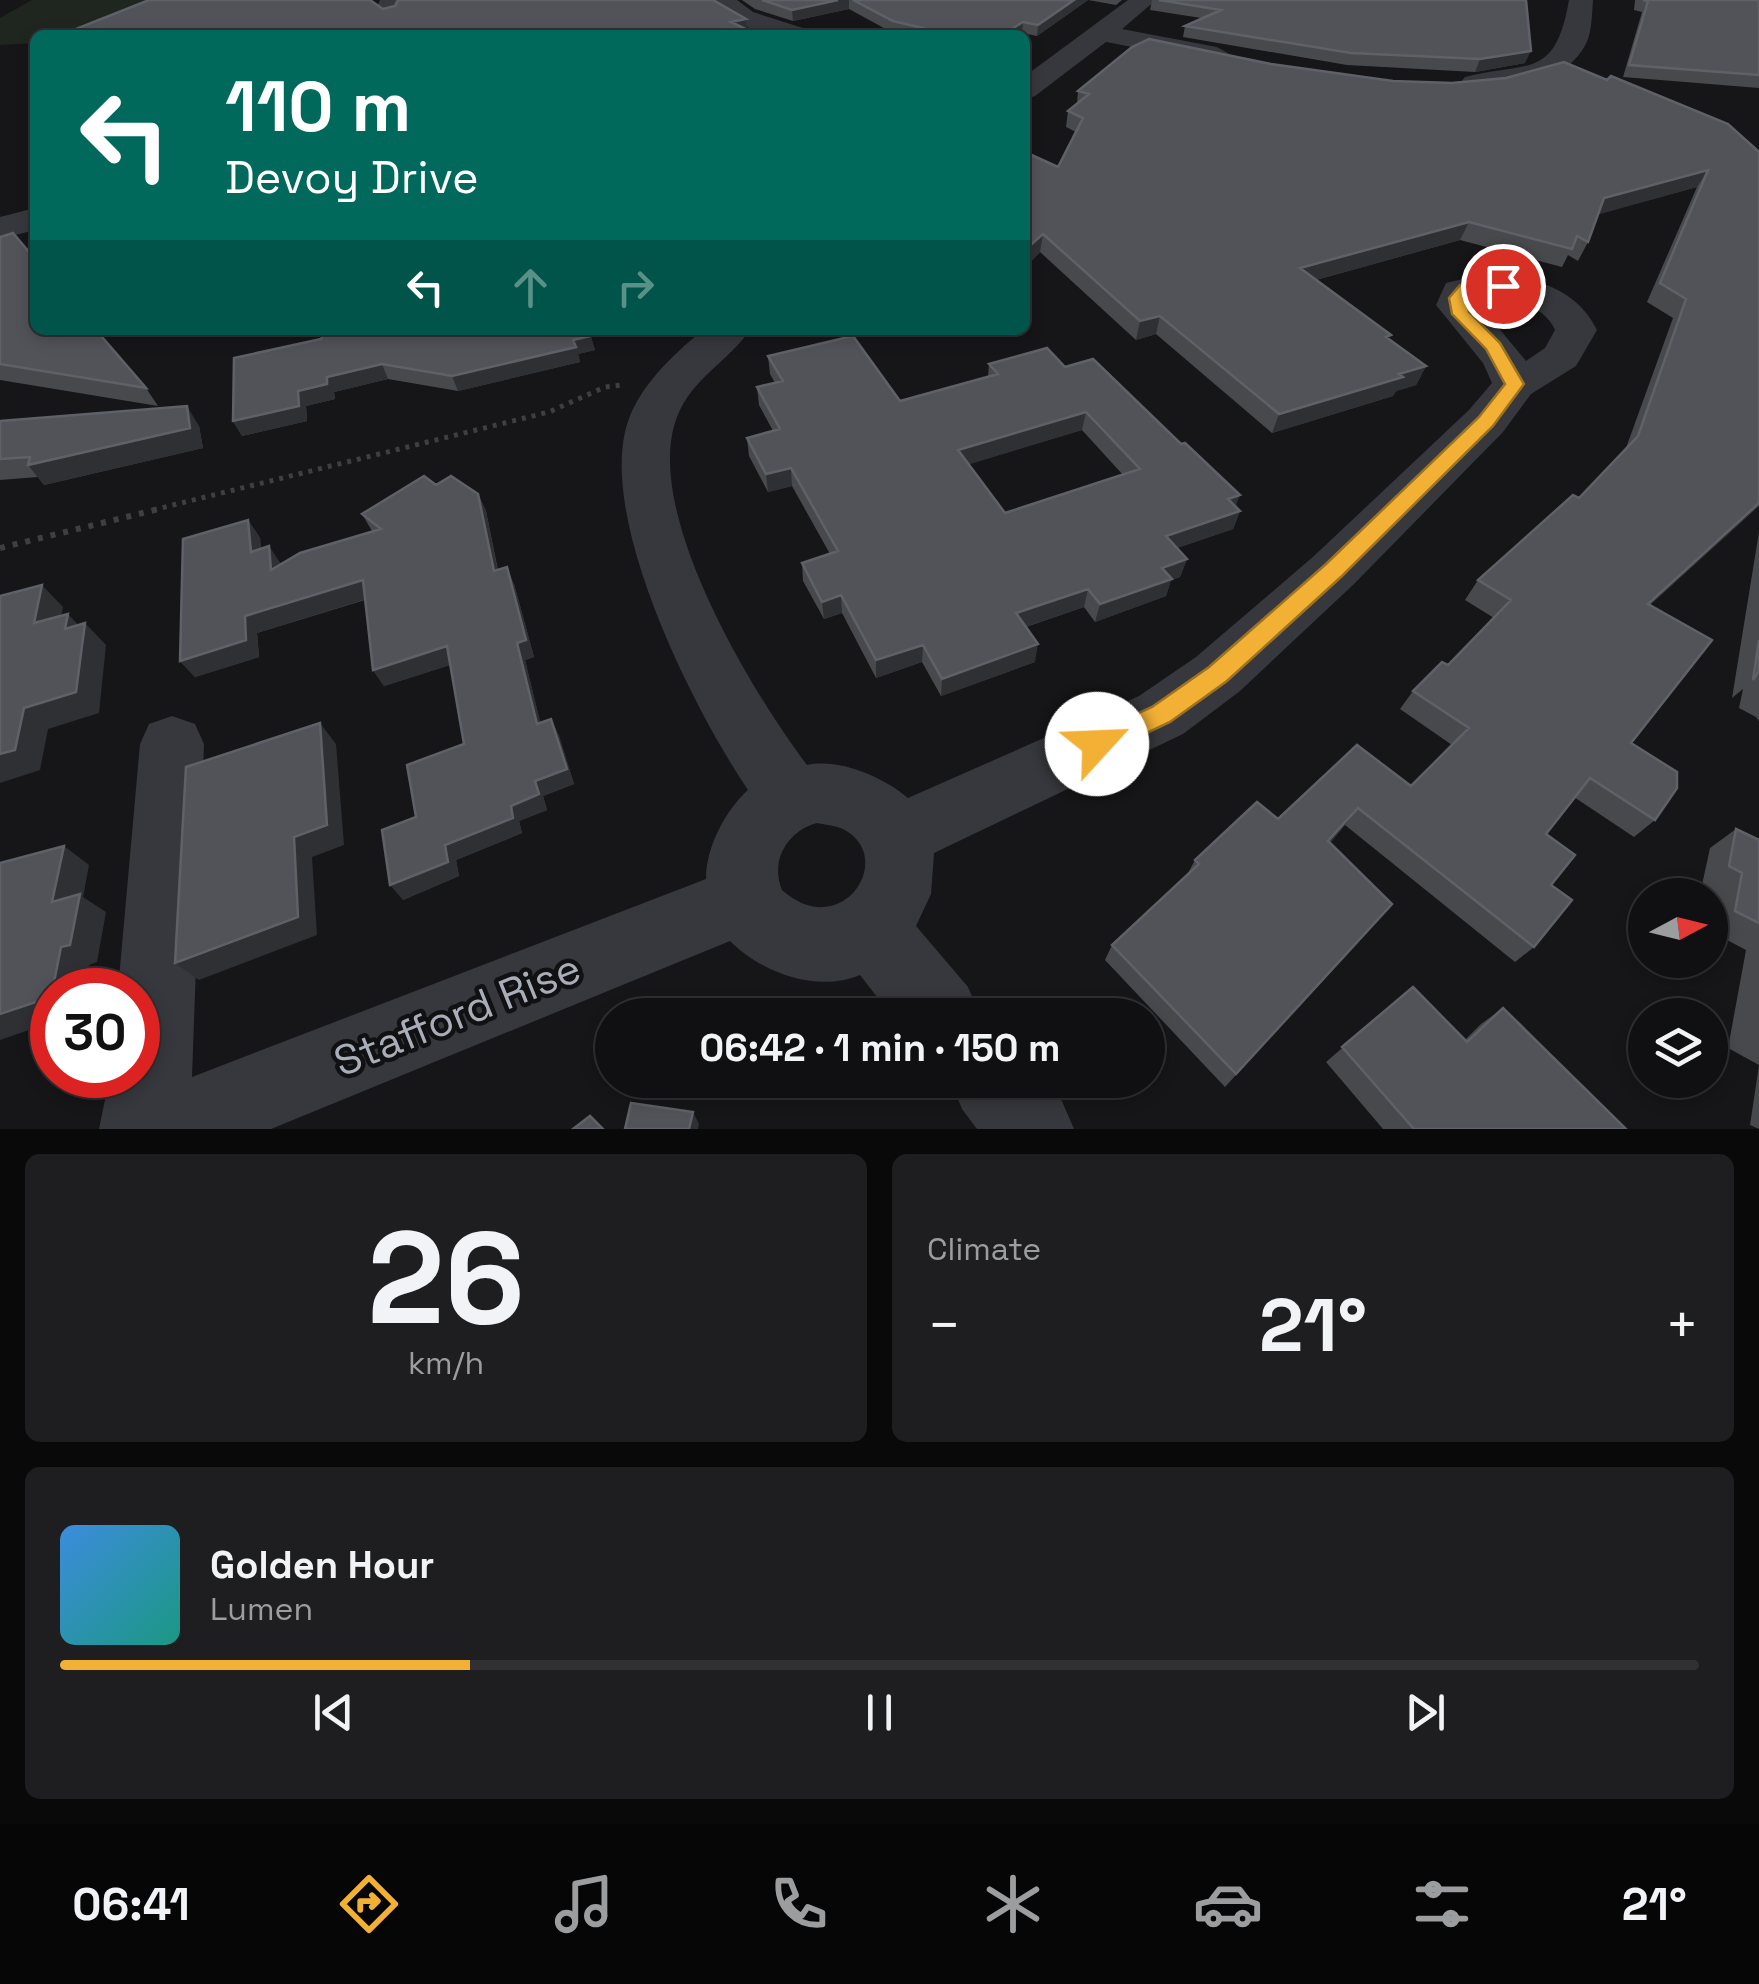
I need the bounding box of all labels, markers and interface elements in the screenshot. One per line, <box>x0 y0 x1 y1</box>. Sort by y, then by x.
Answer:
text: 110 m <box>225 62 411 151</box>
icon: left <box>60 70 190 200</box>
text: Devoy Drive <box>225 149 479 206</box>
pin <box>1461 244 1546 329</box>
icon: arrive <box>1476 259 1531 314</box>
icon: left <box>398 260 453 315</box>
icon: ahead <box>503 260 558 315</box>
icon: right <box>608 260 663 315</box>
position arrow <box>1045 692 1149 796</box>
north arrow <box>1628 878 1728 978</box>
map controls <box>1628 878 1728 1098</box>
street label: Stafford Rise <box>326 941 588 1088</box>
speed limit sign: 30 <box>30 968 160 1098</box>
button: layers <box>1628 998 1728 1098</box>
text: 06:42 · 1 min · 150 m <box>700 1024 1060 1072</box>
text: 26 <box>367 1195 525 1361</box>
text: Climate <box>927 1229 1041 1269</box>
text: 21° <box>1259 1277 1367 1373</box>
text: − <box>927 1290 961 1360</box>
text: + <box>1665 1290 1699 1360</box>
text: km/h <box>408 1343 484 1383</box>
text: Golden Hour <box>210 1541 434 1589</box>
text: Lumen <box>210 1589 313 1629</box>
icon: previous <box>306 1685 361 1740</box>
icon: pause <box>852 1685 907 1740</box>
icon: next <box>1398 1685 1453 1740</box>
icon: directions <box>334 1869 404 1939</box>
icon: music <box>549 1869 619 1939</box>
icon: phone <box>764 1869 834 1939</box>
icon: climate <box>978 1869 1048 1939</box>
icon: car <box>1193 1869 1263 1939</box>
icon: filters <box>1407 1869 1477 1939</box>
text: 06:41 <box>72 1876 190 1933</box>
text: 21° <box>1622 1876 1687 1933</box>

